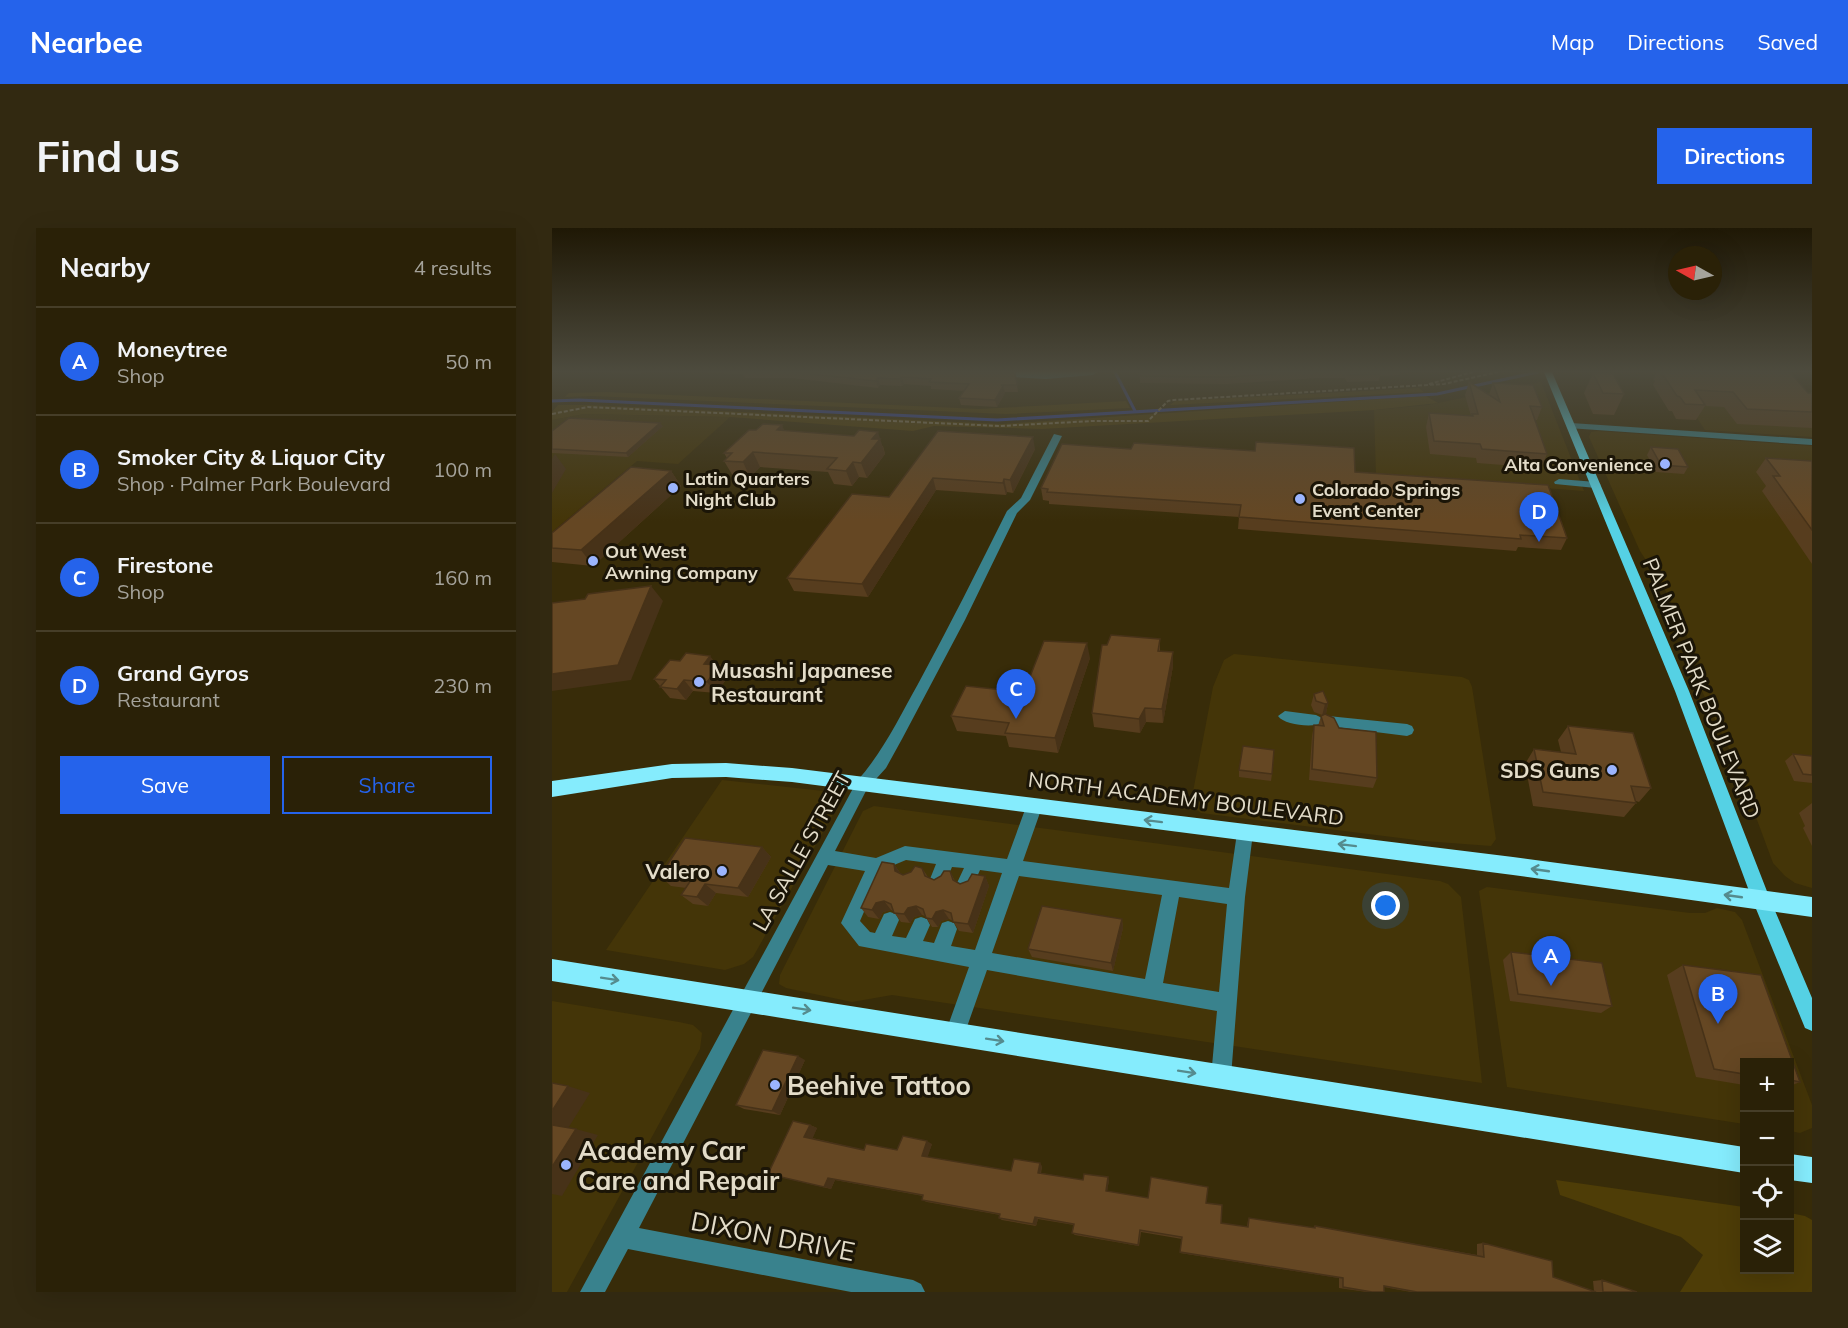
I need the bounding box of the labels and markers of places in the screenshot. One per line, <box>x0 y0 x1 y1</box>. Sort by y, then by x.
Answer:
place label: Alta Convenience <box>1504 453 1653 476</box>
marker: Alta Convenience <box>1658 457 1672 471</box>
place label: Latin Quarters Night Club <box>685 467 810 511</box>
place label: Colorado Springs Event Center <box>1312 478 1460 522</box>
marker: Latin Quarters Night Club <box>666 481 680 495</box>
marker: Colorado Springs Event Center <box>1293 492 1307 506</box>
pin: D <box>1520 492 1558 542</box>
place label: Out West Awning Company <box>605 540 758 584</box>
marker: Out West Awning Company <box>586 554 600 568</box>
place label: Musashi Japanese Restaurant <box>711 657 893 707</box>
pin: C <box>996 670 1036 719</box>
marker: Musashi Japanese Restaurant <box>692 675 706 689</box>
place label: SDS Guns <box>1500 757 1600 783</box>
marker: SDS Guns <box>1605 763 1619 777</box>
place label: Valero <box>645 858 710 884</box>
marker: Valero <box>715 864 729 878</box>
pin: A <box>1532 936 1570 986</box>
pin: B <box>1698 974 1738 1024</box>
place label: Beehive Tattoo <box>787 1069 971 1102</box>
marker: Beehive Tattoo <box>768 1078 782 1092</box>
place label: Academy Car Care and Repair <box>578 1134 780 1197</box>
marker: Academy Car Care and Repair <box>559 1158 573 1172</box>

